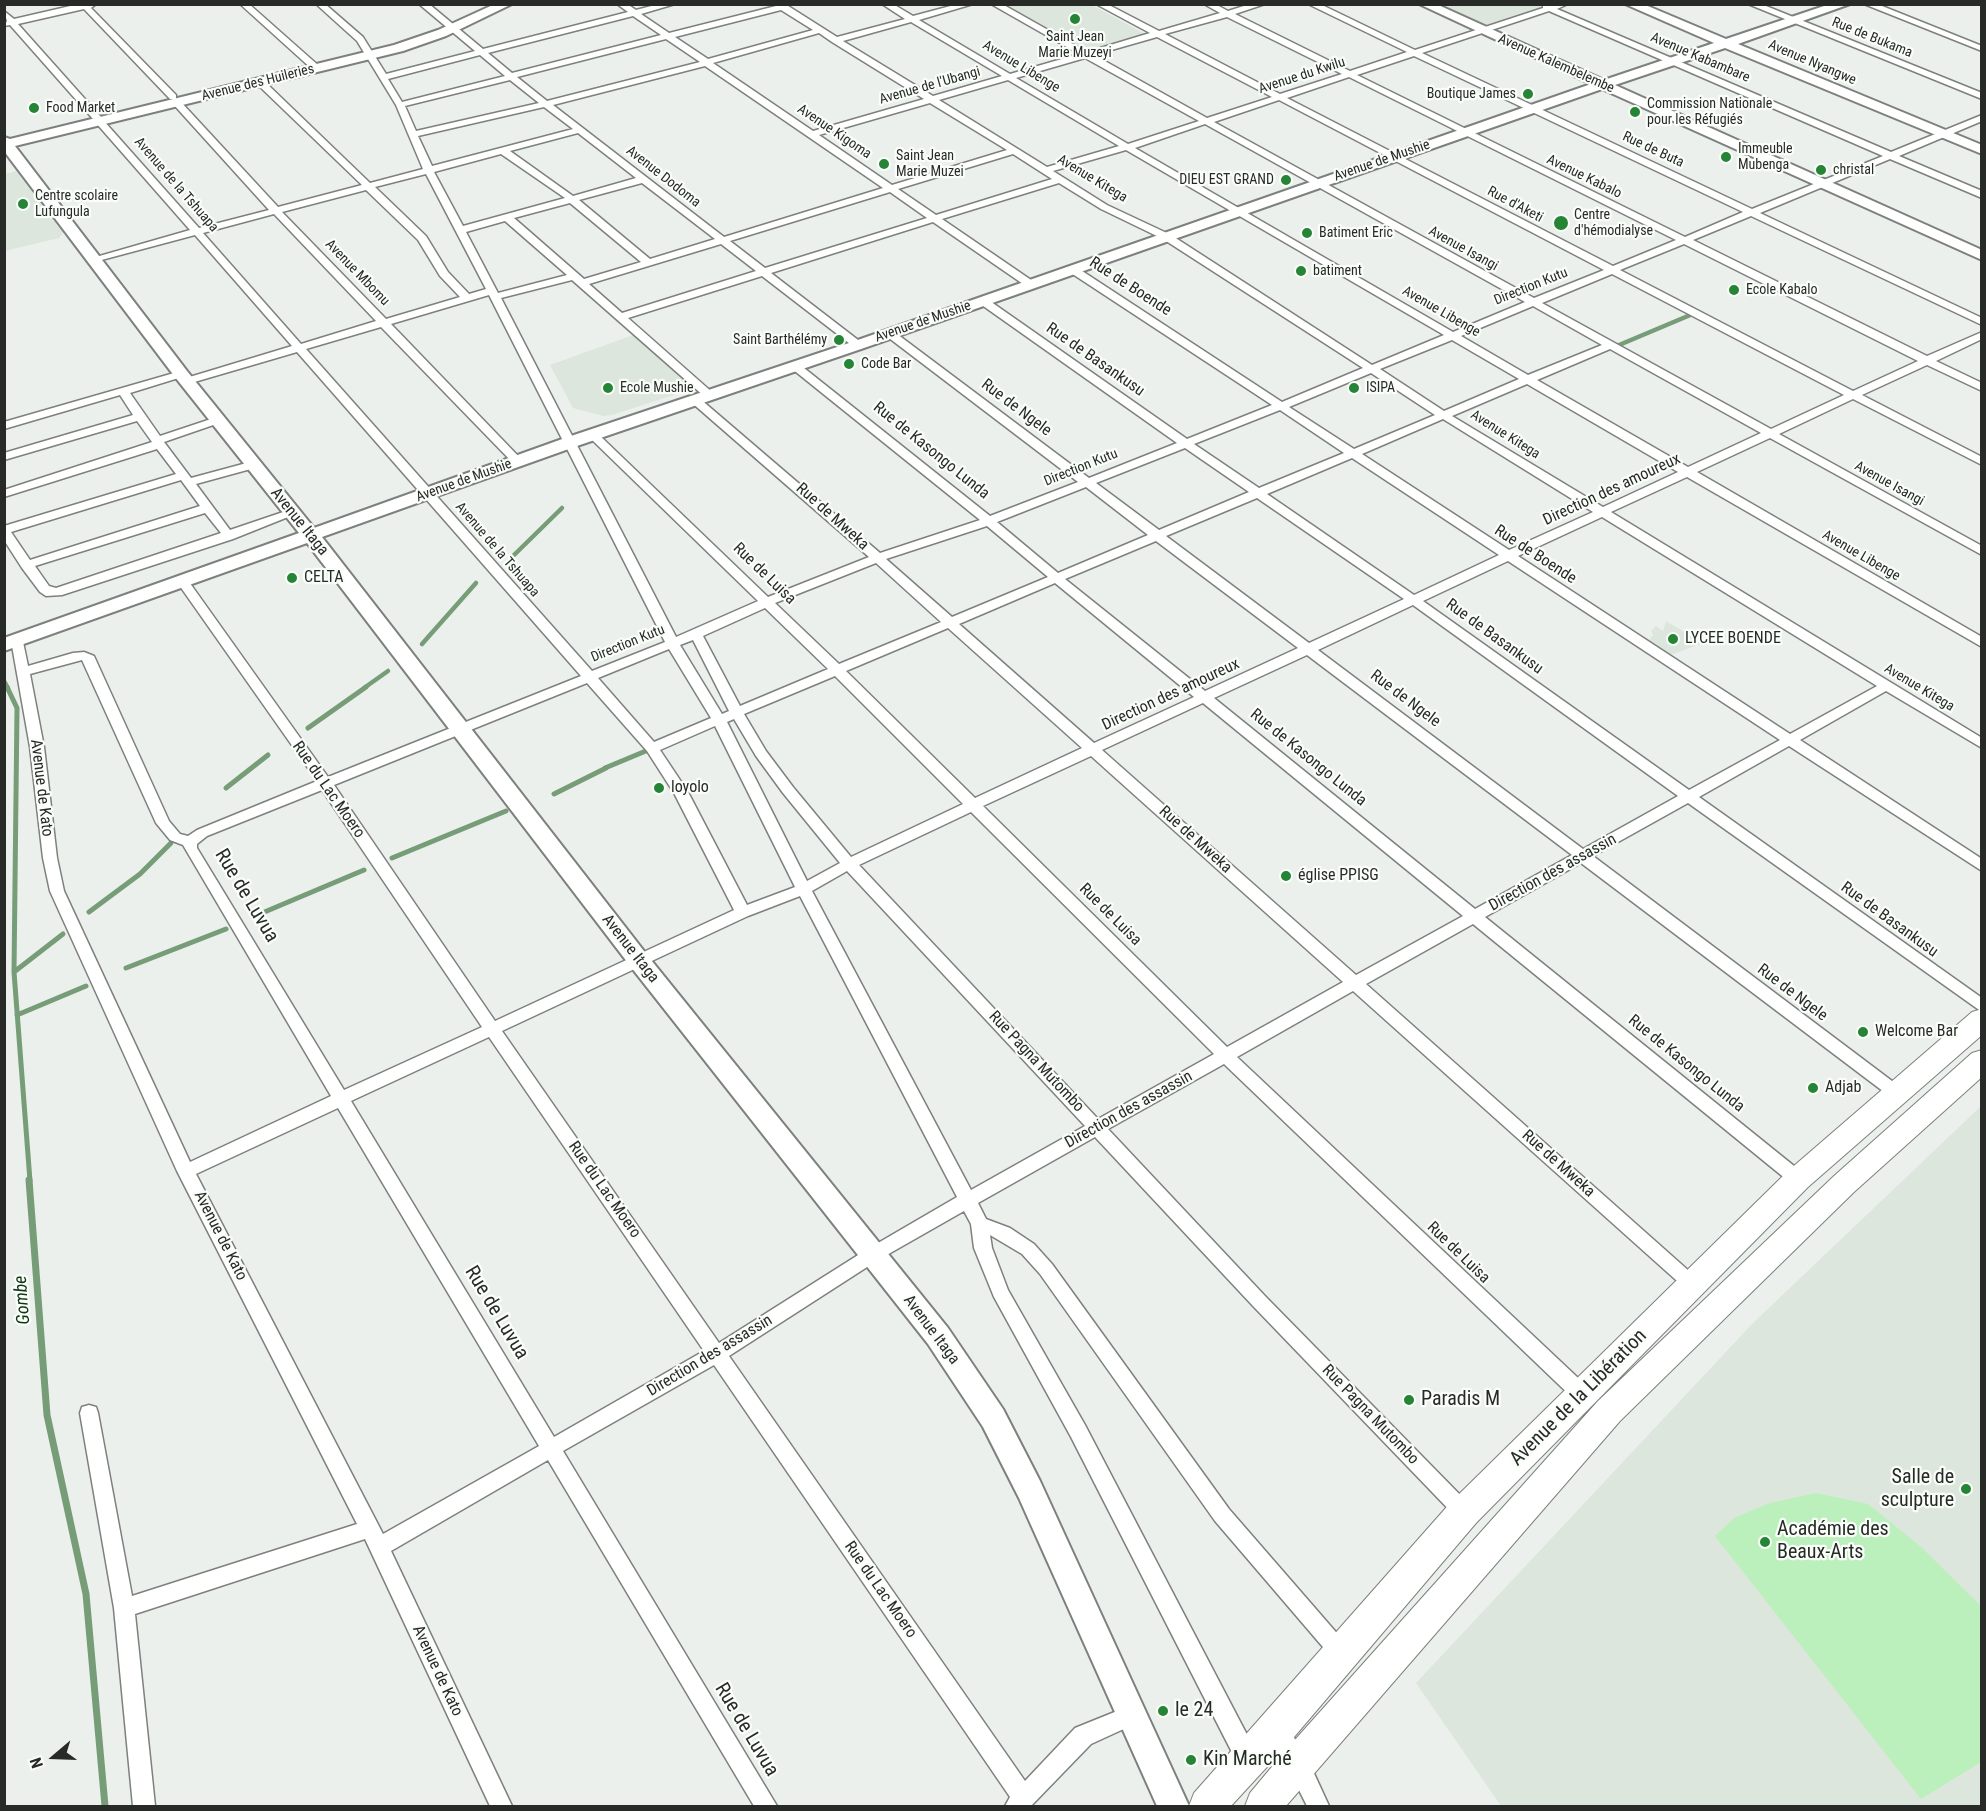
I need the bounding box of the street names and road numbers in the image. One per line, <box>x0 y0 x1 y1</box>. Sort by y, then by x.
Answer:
street label: Rue de Bukama <box>1829 14 1915 62</box>
street label: Avenue Kabambare <box>1648 29 1752 87</box>
street label: Avenue Kalembelembe <box>1495 31 1617 97</box>
street label: Avenue Libenge <box>979 37 1063 97</box>
street label: Avenue Nyangwe <box>1765 37 1859 89</box>
street label: Avenue du Kwilu <box>1257 54 1347 98</box>
street label: Avenue des Huileries <box>200 61 316 105</box>
street label: Avenue de l'Ubangi <box>878 64 982 108</box>
street label: Avenue Kigoma <box>794 101 874 163</box>
street label: Rue de Buta <box>1620 128 1686 172</box>
street label: Avenue de la Tshuapa <box>130 134 222 236</box>
street label: Avenue de Mushie <box>1332 137 1432 185</box>
street label: Avenue Dodoma <box>622 143 704 211</box>
street label: Avenue Kitega <box>1054 152 1130 206</box>
street label: Avenue Kabalo <box>1544 152 1624 202</box>
street label: Rue d'Aketi <box>1484 183 1546 227</box>
street label: Avenue Isangi <box>1425 223 1501 275</box>
street label: Avenue Mbomu <box>321 236 393 310</box>
street label: Rue de Boende <box>1085 253 1175 321</box>
street label: Direction Kutu <box>1492 265 1570 309</box>
street label: Avenue Libenge <box>1399 283 1483 341</box>
street label: Avenue de Mushie <box>873 298 973 346</box>
street label: Rue de Basankusu <box>1042 319 1148 401</box>
street label: Rue de Ngele <box>977 375 1055 441</box>
street label: Rue de Kasongo Lunda <box>869 398 993 504</box>
street label: Avenue Kitega <box>1467 407 1543 463</box>
street label: Direction Kutu <box>1042 446 1120 490</box>
street label: Direction des amoureux <box>1540 450 1684 530</box>
street label: Avenue de Mushie <box>414 456 514 506</box>
street label: Avenue Isangi <box>1851 458 1927 510</box>
street label: Rue de Mweka <box>792 479 872 555</box>
street label: Avenue Itaga <box>266 484 332 560</box>
street label: Avenue de la Tshuapa <box>451 499 543 601</box>
street label: Rue de Boende <box>1490 521 1580 589</box>
street label: Avenue Libenge <box>1819 527 1903 585</box>
street label: Rue de Luisa <box>729 539 799 609</box>
street label: Rue de Basankusu <box>1442 595 1546 679</box>
street label: Direction Kutu <box>589 622 667 666</box>
street label: Direction des amoureux <box>1099 655 1243 735</box>
street label: Avenue Kitega <box>1881 661 1957 715</box>
street label: Rue de Ngele <box>1366 666 1444 732</box>
street label: Rue de Kasongo Lunda <box>1246 705 1370 811</box>
street label: Avenue de Kato <box>26 738 56 838</box>
street label: Rue du Lac Moero <box>288 738 368 842</box>
street label: Rue de Mweka <box>1155 802 1235 878</box>
street label: Direction des assassin <box>1486 830 1620 916</box>
street label: Rue de Luvua <box>209 845 283 947</box>
street label: Rue de Basankusu <box>1837 878 1941 962</box>
street label: Rue de Luisa <box>1075 880 1145 950</box>
street label: Avenue Itaga <box>597 911 663 987</box>
street label: Rue de Ngele <box>1753 960 1831 1026</box>
street label: Rue Pagna Mutombo <box>984 1007 1088 1117</box>
street label: Rue de Kasongo Lunda <box>1624 1011 1748 1117</box>
street label: Direction des assassin <box>1062 1067 1196 1153</box>
street label: Rue de Mweka <box>1518 1126 1598 1202</box>
street label: Rue du Lac Moero <box>564 1138 644 1242</box>
street label: Avenue de Kato <box>189 1188 251 1284</box>
street label: Rue de Luisa <box>1423 1218 1493 1288</box>
street label: Rue de Luvua <box>459 1262 533 1364</box>
street label: Avenue Itaga <box>899 1292 963 1368</box>
street label: Direction des assassin <box>644 1311 776 1401</box>
street label: Avenue de la Libération <box>1506 1325 1652 1471</box>
street label: Rue Pagna Mutombo <box>1318 1361 1422 1469</box>
street label: Rue du Lac Moero <box>840 1538 920 1642</box>
street label: Avenue de Kato <box>408 1623 466 1719</box>
street label: Rue de Luvua <box>709 1679 783 1781</box>

